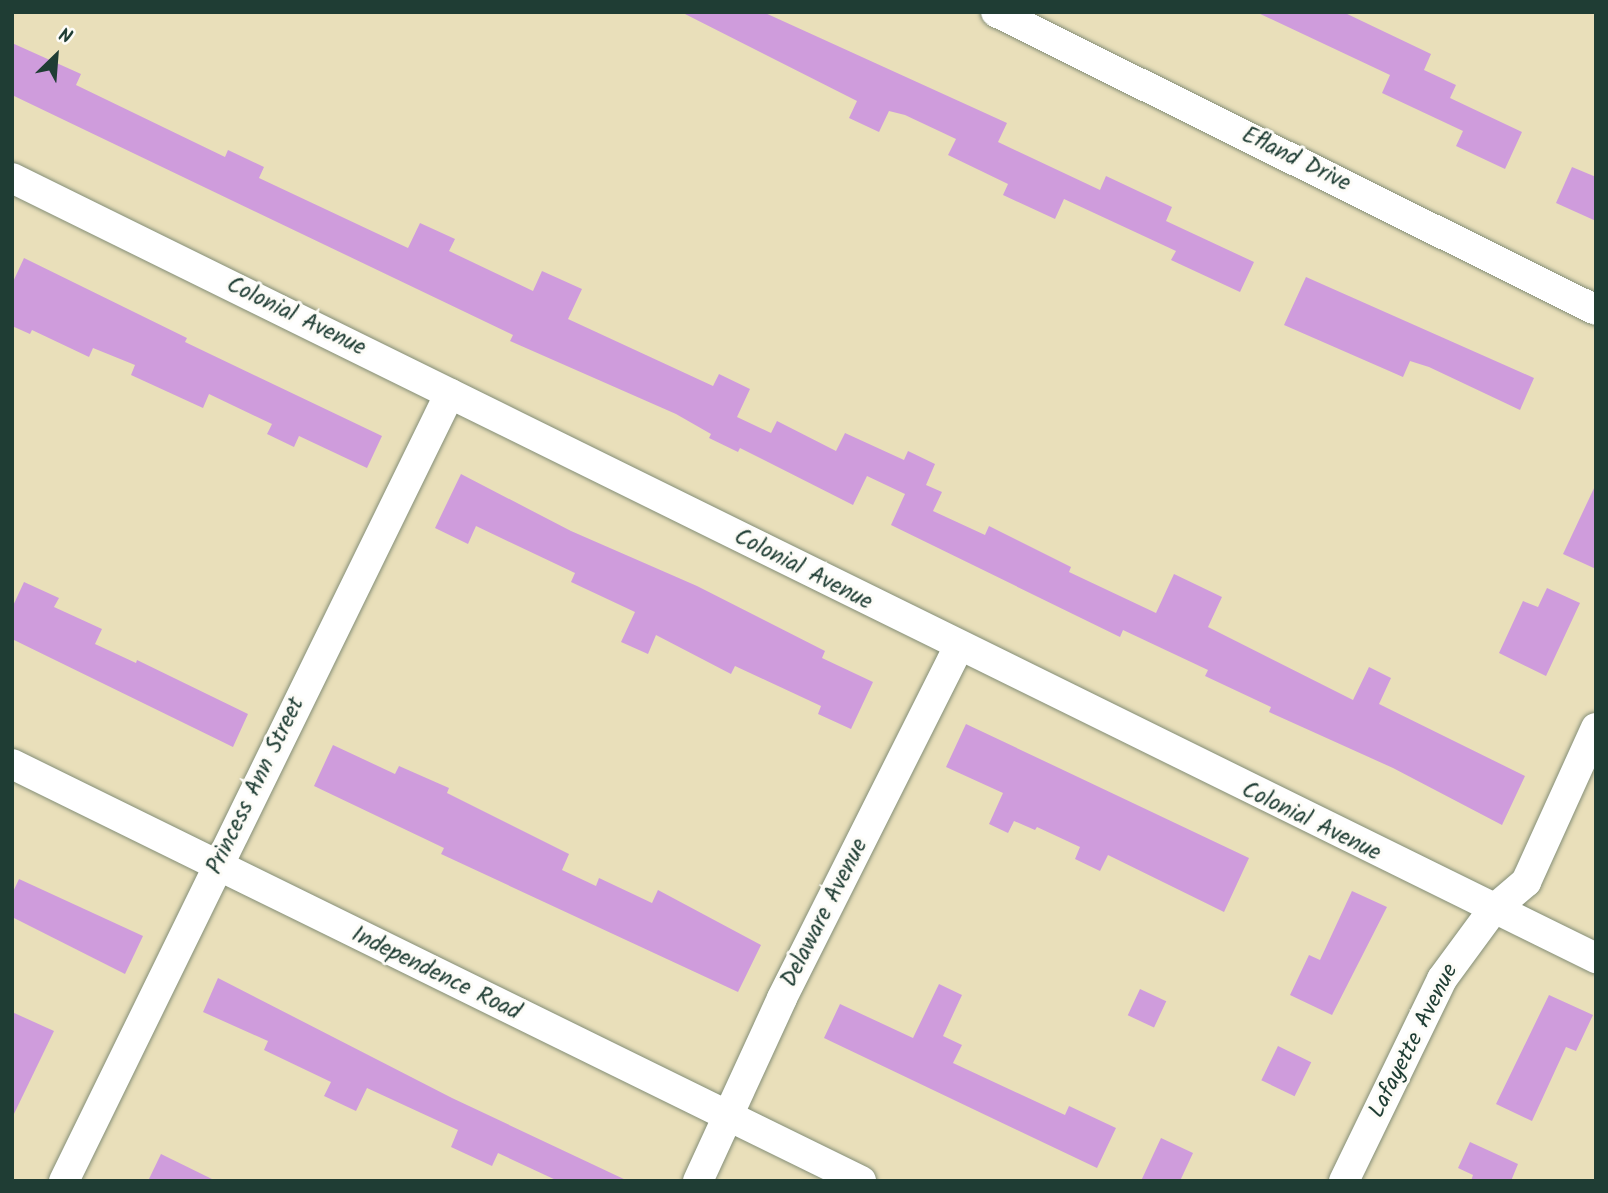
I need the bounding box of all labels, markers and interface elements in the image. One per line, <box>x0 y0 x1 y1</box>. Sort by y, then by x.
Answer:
north arrow <box>21 21 91 91</box>
text: N <box>53 21 77 53</box>
street label: Efland Drive <box>1237 122 1355 198</box>
street label: Colonial Avenue <box>222 271 370 363</box>
street label: Colonial Avenue <box>729 523 877 617</box>
street label: Princess Ann Street <box>201 693 311 879</box>
street label: Colonial Avenue <box>1237 776 1385 868</box>
street label: Delaware Avenue <box>776 834 874 992</box>
street label: Independence Road <box>347 921 525 1027</box>
street label: Lafayette Avenue <box>1363 959 1465 1123</box>

